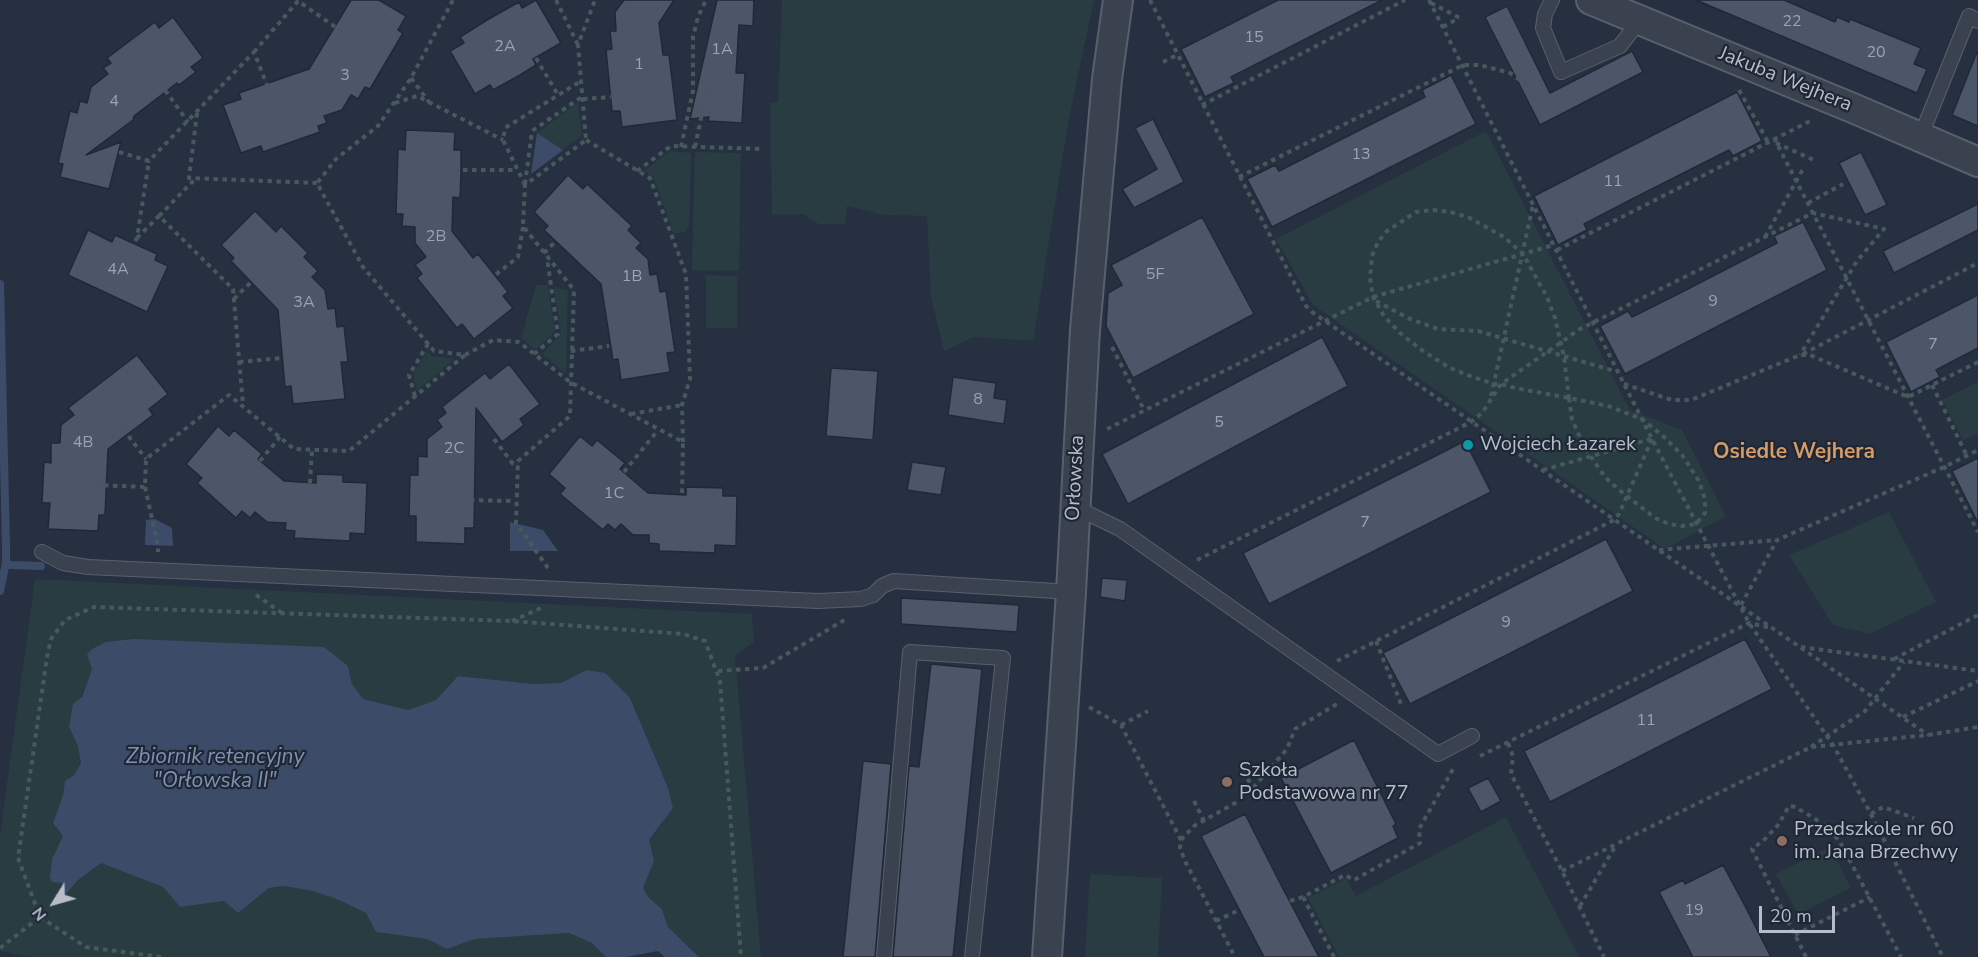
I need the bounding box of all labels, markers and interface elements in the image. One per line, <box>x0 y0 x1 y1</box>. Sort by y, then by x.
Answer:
house number: 22 <box>1782 12 1802 32</box>
house number: 15 <box>1244 28 1264 48</box>
house number: 2A <box>494 37 516 57</box>
house number: 1A <box>711 40 733 60</box>
street label: Jakuba Wejhera <box>1715 42 1855 118</box>
house number: 20 <box>1866 43 1886 63</box>
house number: 1 <box>634 55 644 75</box>
house number: 3 <box>340 66 350 86</box>
house number: 4 <box>109 92 119 112</box>
house number: 13 <box>1351 145 1371 165</box>
house number: 11 <box>1603 172 1623 192</box>
house number: 2B <box>426 227 446 247</box>
house number: 4A <box>107 260 129 280</box>
house number: 5F <box>1146 265 1164 285</box>
house number: 1B <box>622 267 642 287</box>
house number: 9 <box>1708 292 1718 312</box>
house number: 3A <box>293 293 315 313</box>
house number: 7 <box>1928 335 1938 355</box>
house number: 8 <box>973 390 983 410</box>
house number: 5 <box>1214 413 1224 433</box>
house number: 4B <box>73 433 93 453</box>
place label: Wojciech Łazarek <box>1480 433 1636 457</box>
street label: Orłowska <box>1062 434 1090 522</box>
marker: Wojciech Łazarek <box>1461 438 1475 452</box>
house number: 2C <box>444 439 464 459</box>
district label: Osiedle Wejhera <box>1713 440 1875 466</box>
house number: 1C <box>604 484 624 504</box>
house number: 7 <box>1360 513 1370 533</box>
house number: 9 <box>1501 613 1511 633</box>
house number: 11 <box>1636 711 1656 731</box>
water label: Zbiornik retencyjny "Orłowska II" <box>126 745 304 795</box>
place label: Szkoła Podstawowa nr 77 <box>1239 759 1409 806</box>
marker: Szkoła Podstawowa nr 77 <box>1220 775 1234 789</box>
place label: Przedszkole nr 60 im. Jana Brzechwy <box>1794 818 1958 865</box>
marker: Przedszkole nr 60 im. Jana Brzechwy <box>1775 834 1789 848</box>
north arrow <box>24 873 84 933</box>
scale bar <box>1762 894 1838 932</box>
house number: 19 <box>1684 901 1704 921</box>
text: N <box>27 902 52 925</box>
text: 20 m <box>1770 904 1812 928</box>

